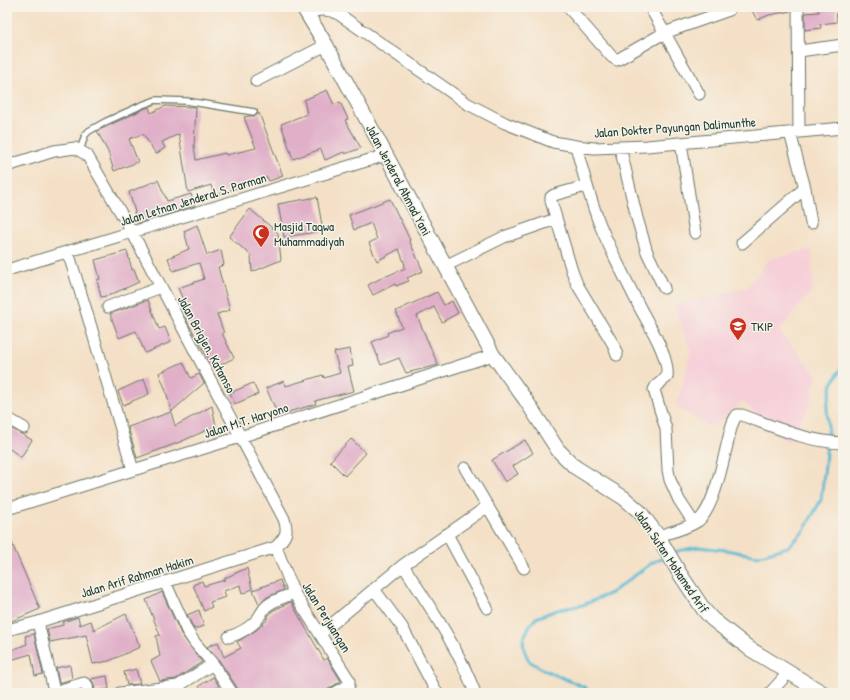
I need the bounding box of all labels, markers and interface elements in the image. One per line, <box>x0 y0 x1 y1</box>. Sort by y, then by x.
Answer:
street label: Jalan Dokter Payungan Dalimunthe <box>594 112 756 142</box>
street label: Jalan Jenderal Ahmad Yani <box>362 121 436 239</box>
street label: Jalan Letnan Jenderal S. Parman <box>118 168 269 230</box>
place label: Masjid Taqwa Muhammadiyah <box>274 217 345 250</box>
mosque icon: Masjid Taqwa Muhammadiyah <box>251 223 271 248</box>
street label: Jalan Brigjen. Katamso <box>174 292 240 396</box>
school or university icon: TKIP <box>728 316 748 341</box>
place label: TKIP <box>751 317 773 335</box>
street label: Jalan M.T. Haryono <box>201 398 291 442</box>
street label: Jalan Sutan Mohamed Arif <box>631 506 714 617</box>
street label: Jalan Arif Rahman Hakim <box>78 550 196 602</box>
street label: Jalan Perjuangan <box>298 578 356 656</box>

